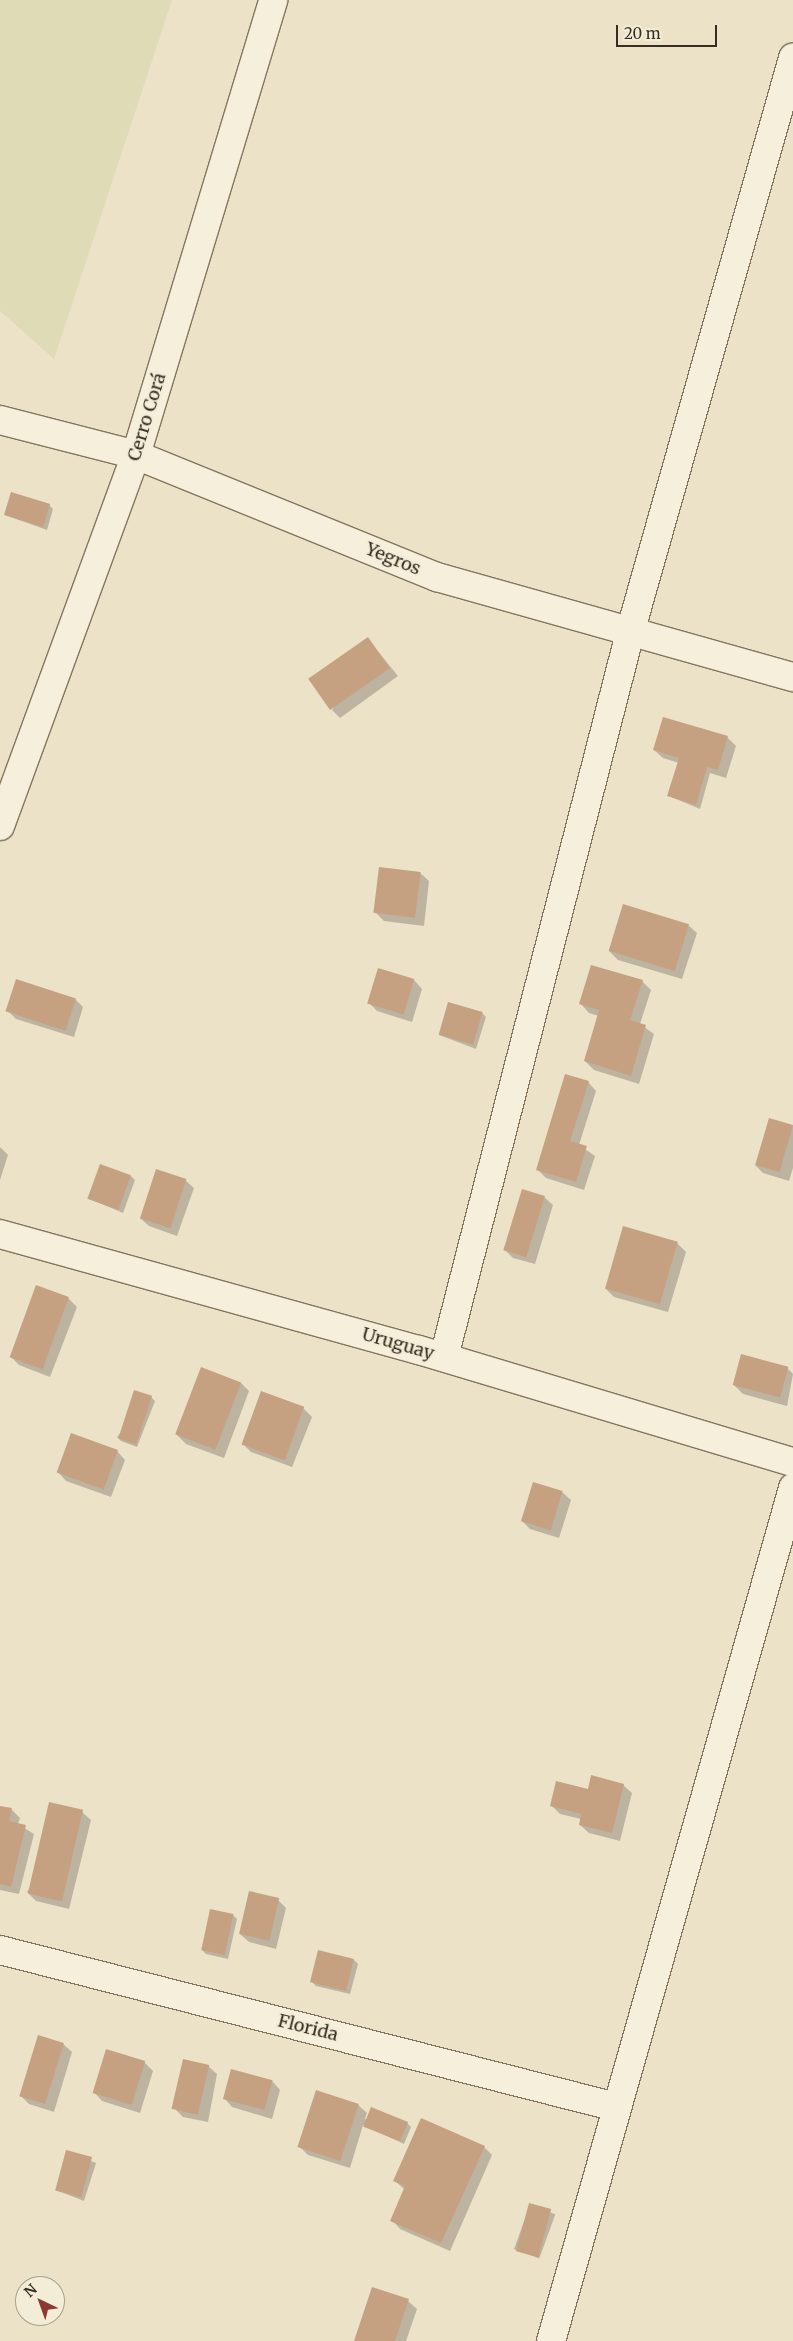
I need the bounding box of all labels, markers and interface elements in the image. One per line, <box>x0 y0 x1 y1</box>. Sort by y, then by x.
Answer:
scale bar <box>618 15 719 47</box>
text: 20 m <box>624 24 661 43</box>
street label: Cerro Corá <box>123 370 171 464</box>
street label: Yegros <box>362 538 424 580</box>
street label: Uruguay <box>359 1323 437 1365</box>
street label: Florida <box>276 2010 340 2046</box>
north arrow <box>15 2276 65 2326</box>
text: N <box>20 2280 41 2301</box>

